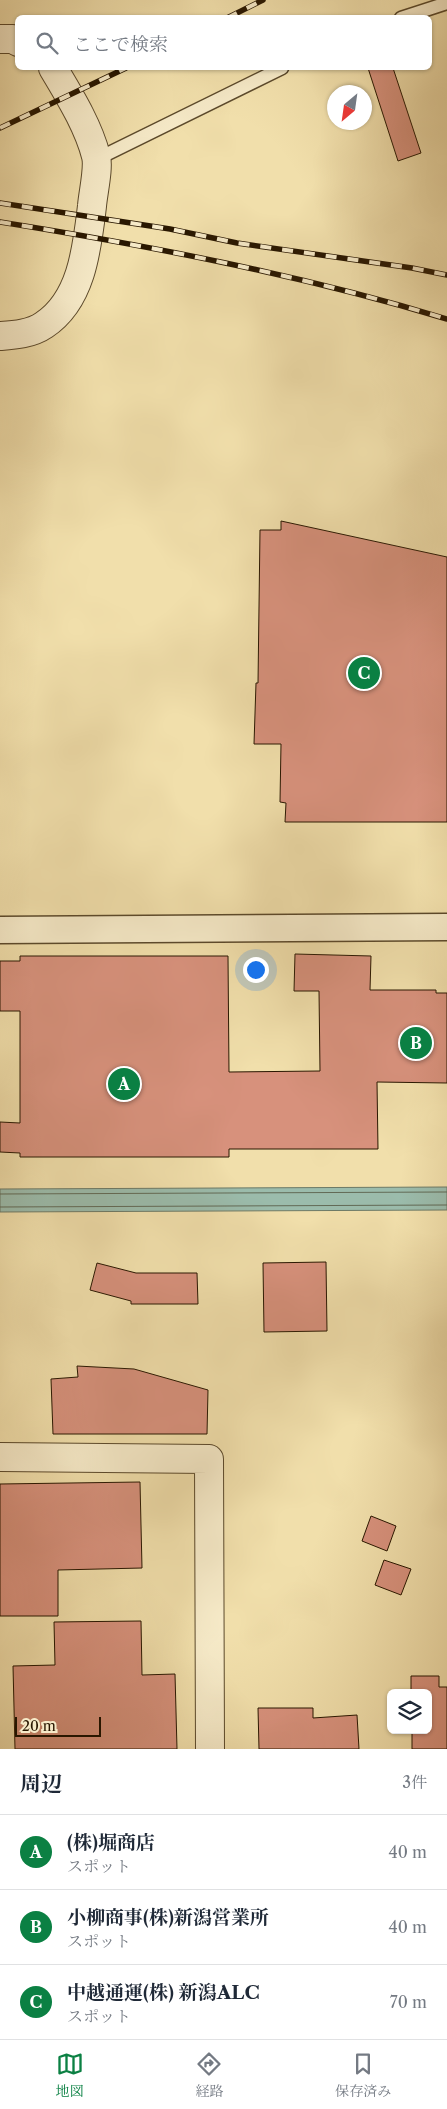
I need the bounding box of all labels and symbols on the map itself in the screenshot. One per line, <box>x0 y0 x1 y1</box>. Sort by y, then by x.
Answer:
north arrow <box>327 85 372 130</box>
pin: C <box>348 654 380 692</box>
your location <box>243 957 269 983</box>
pin: B <box>400 1024 432 1062</box>
pin: A <box>108 1065 140 1103</box>
scale bar <box>15 1714 101 1737</box>

